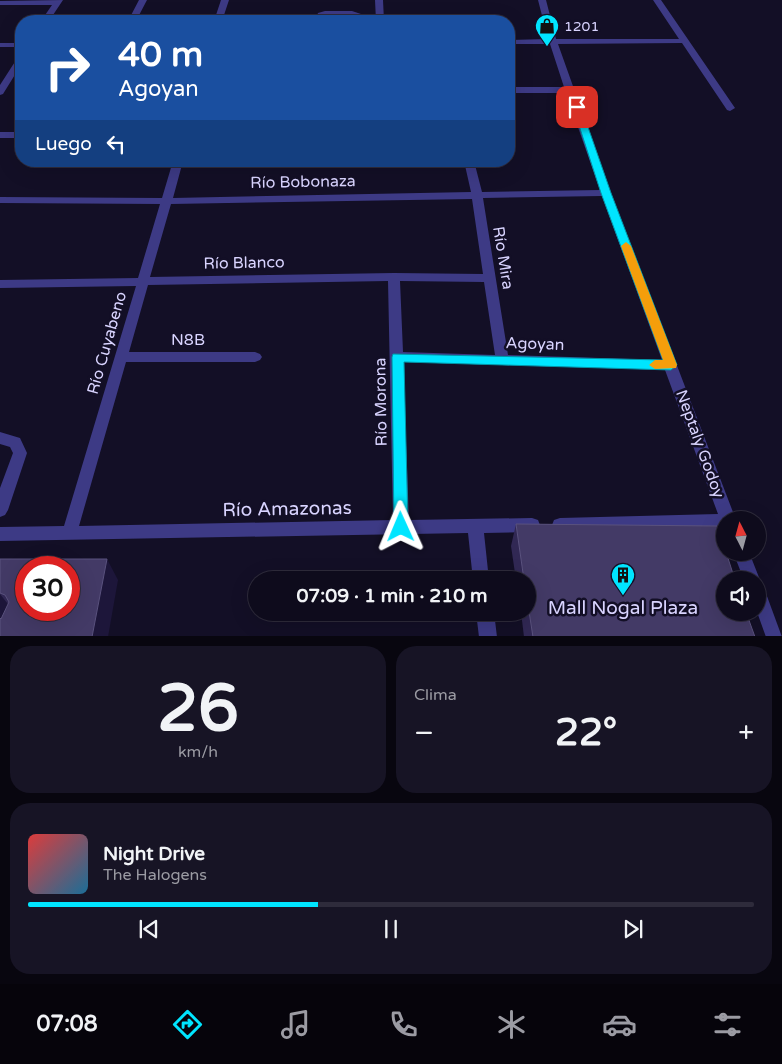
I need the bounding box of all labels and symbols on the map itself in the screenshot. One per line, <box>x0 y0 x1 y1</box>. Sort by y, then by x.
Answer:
shop icon: 1201 <box>534 13 560 47</box>
place label: 1201 <box>564 18 599 35</box>
pin <box>556 86 598 128</box>
street label: Río Bobonaza <box>250 171 356 193</box>
street label: Río Mira <box>488 225 518 291</box>
street label: Río Blanco <box>203 252 285 274</box>
street label: Río Cuyabeno <box>83 289 131 397</box>
street label: N8B <box>171 330 205 350</box>
street label: Agoyan <box>505 333 565 355</box>
street label: Río Morona <box>370 358 392 446</box>
street label: Neptaly Godoy <box>671 387 729 501</box>
street label: Río Amazonas <box>222 497 352 521</box>
position arrow <box>374 500 426 552</box>
north arrow <box>716 511 766 561</box>
speed limit sign: 30 <box>15 556 80 621</box>
building icon: Mall Nogal Plaza <box>610 562 636 596</box>
place label: Mall Nogal Plaza <box>548 597 698 619</box>

